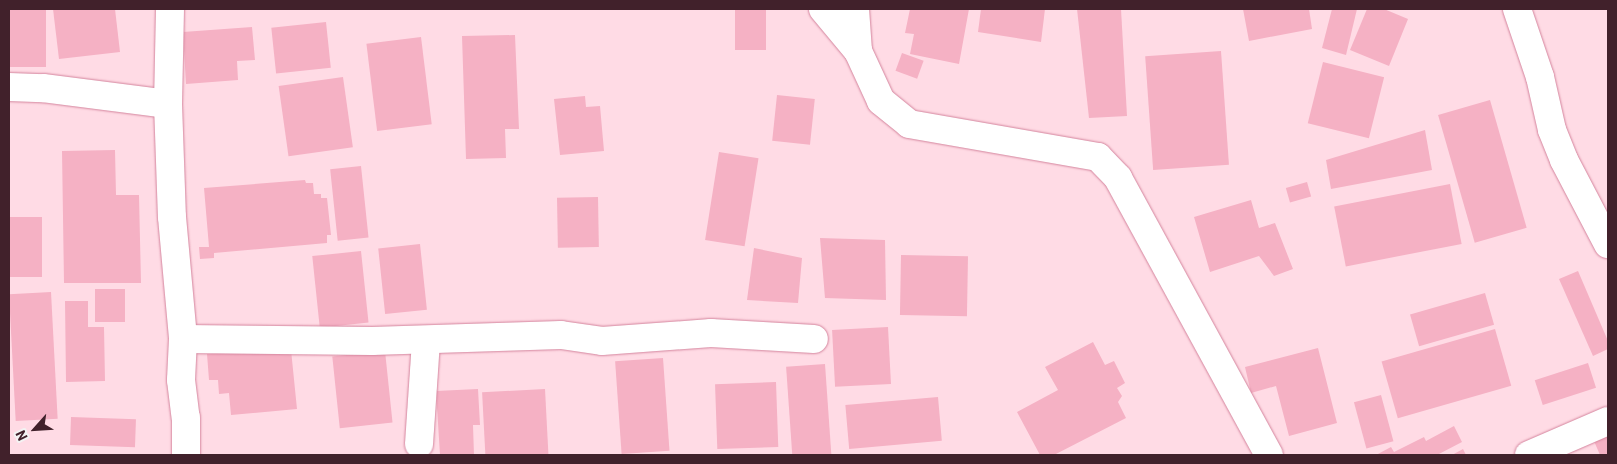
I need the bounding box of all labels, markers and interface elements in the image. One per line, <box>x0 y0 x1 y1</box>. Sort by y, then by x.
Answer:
north arrow <box>10 404 60 454</box>
text: N <box>11 428 31 444</box>

